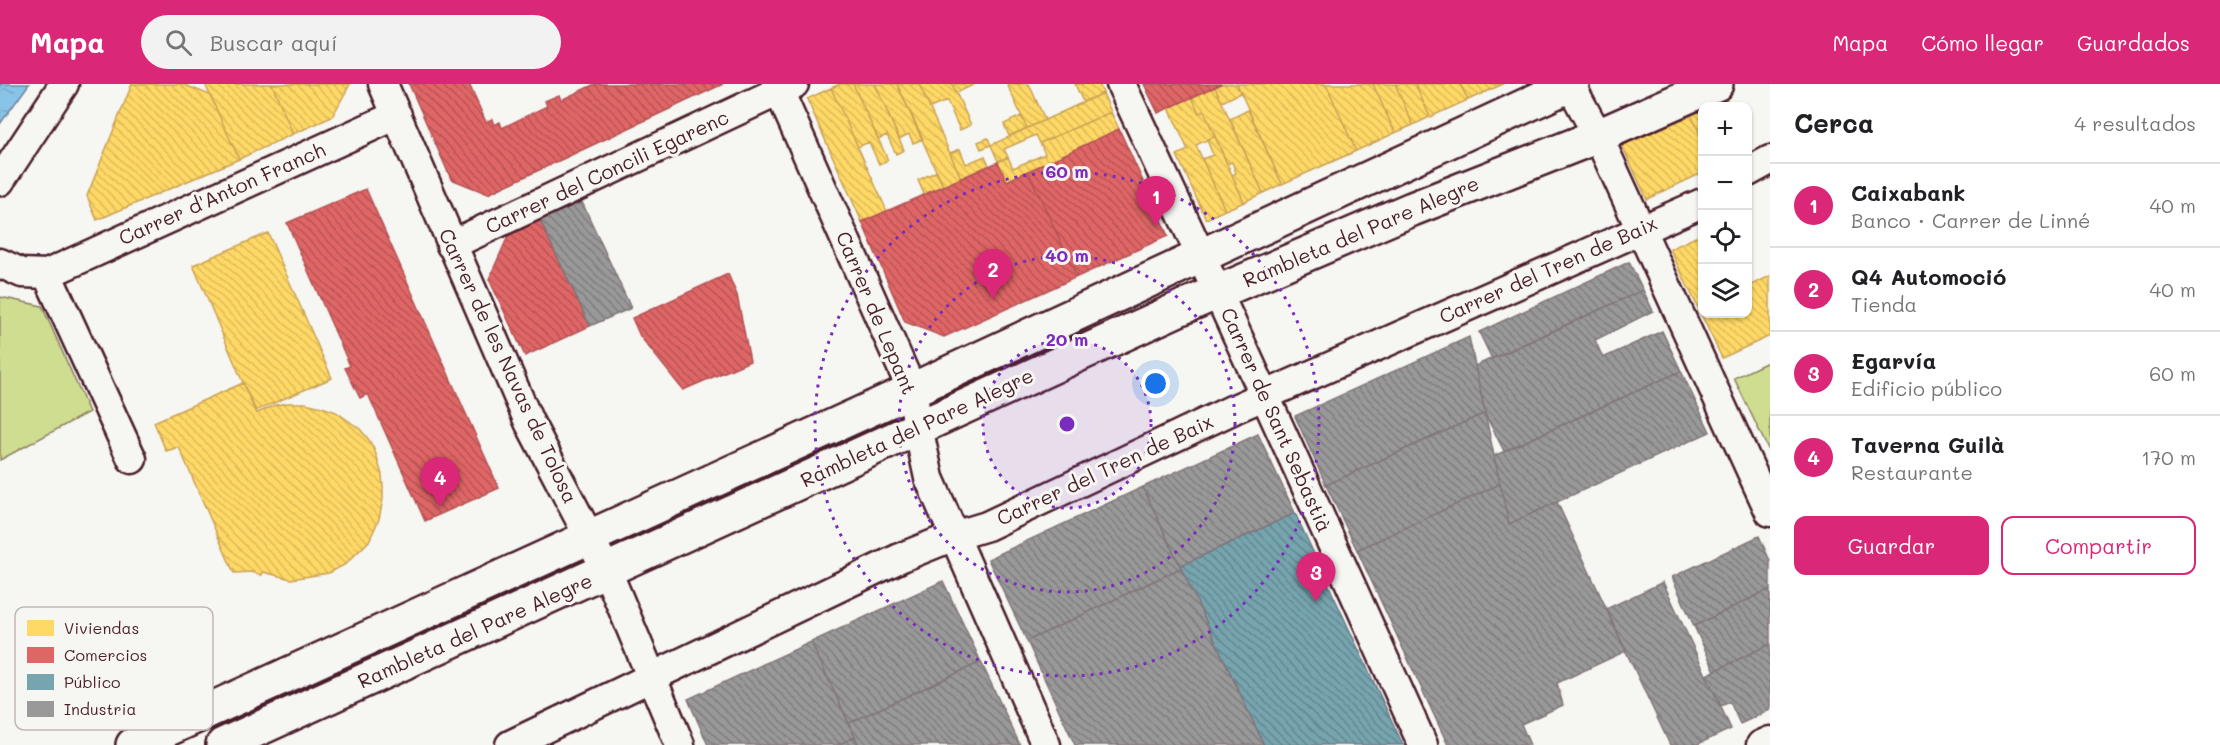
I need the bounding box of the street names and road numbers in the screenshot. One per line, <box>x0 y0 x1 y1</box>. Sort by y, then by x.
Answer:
street label: Carrer del Concili Egarenc <box>481 103 732 239</box>
street label: Carrer d'Anton Franch <box>114 136 329 250</box>
street label: Rambleta del Pare Alegre <box>1239 169 1483 293</box>
street label: Carrer del Tren de Baix <box>1435 209 1661 329</box>
street label: Carrer de les Navas de Tolosa <box>434 224 584 507</box>
street label: Carrer de Lepant <box>831 227 923 398</box>
street label: Carrer de Sant Sebastià <box>1216 303 1338 536</box>
street label: Rambleta del Pare Alegre <box>796 362 1037 493</box>
street label: Carrer del Tren de Baix <box>992 407 1217 531</box>
street label: Rambleta del Pare Alegre <box>353 567 596 694</box>

